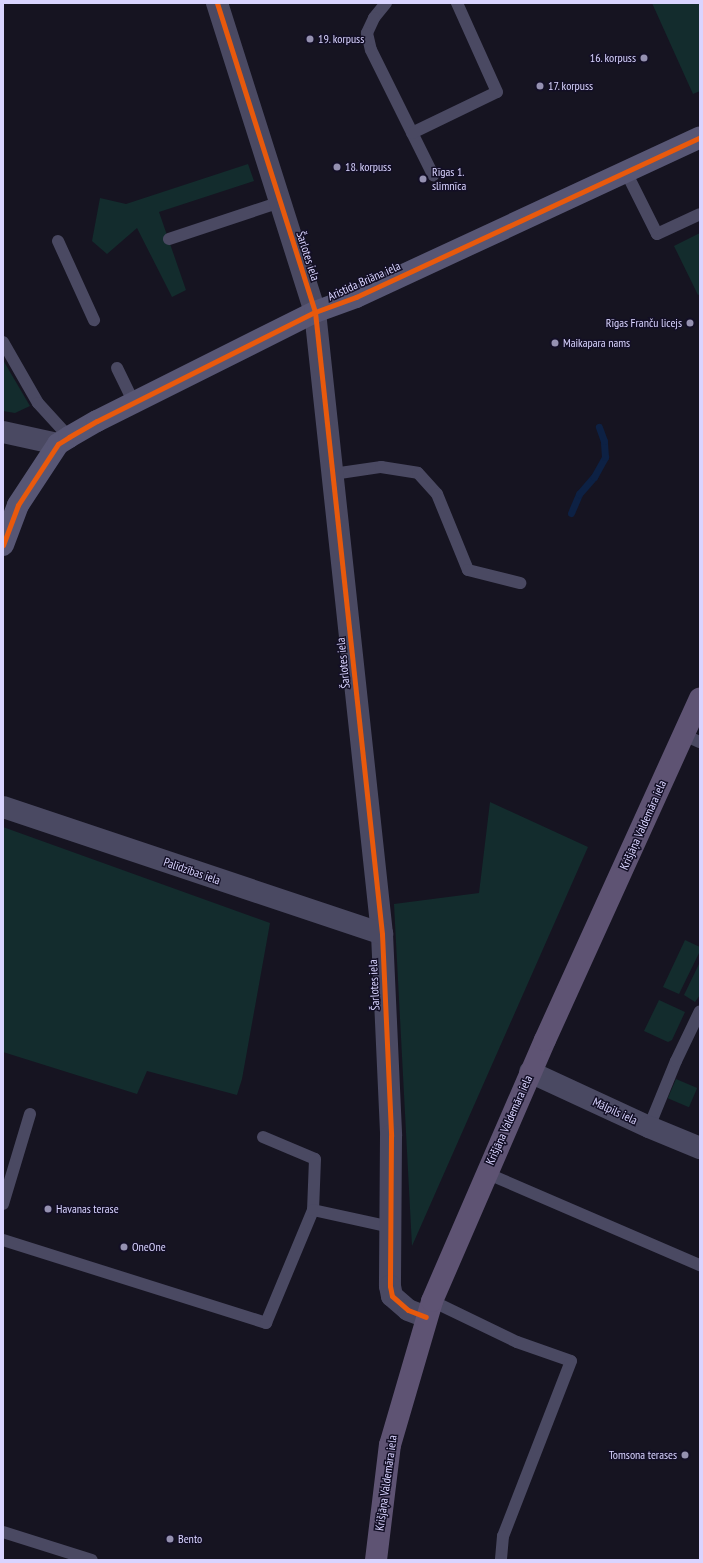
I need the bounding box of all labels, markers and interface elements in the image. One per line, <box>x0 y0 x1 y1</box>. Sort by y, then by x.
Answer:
place label: 19. korpuss <box>318 32 365 46</box>
marker: 19. korpuss <box>305 34 315 44</box>
place label: 16. korpuss <box>589 51 636 65</box>
marker: 16. korpuss <box>639 53 649 63</box>
place label: 17. korpuss <box>548 79 594 93</box>
marker: 17. korpuss <box>535 81 545 91</box>
place label: 18. korpuss <box>345 160 392 174</box>
marker: 18. korpuss <box>332 162 342 172</box>
place label: Rīgas 1. slimnīca <box>432 165 466 193</box>
marker: Rīgas 1. slimnīca <box>417 173 429 185</box>
street label: Šarlotes iela <box>293 229 323 283</box>
street label: Aristida Briāna iela <box>325 259 403 303</box>
place label: Rīgas Franču licejs <box>606 316 682 330</box>
marker: Rīgas Franču licejs <box>685 318 695 328</box>
place label: Maikapara nams <box>563 336 630 350</box>
marker: Maikapara nams <box>550 338 560 348</box>
street label: Šarlotes iela <box>333 637 353 689</box>
street label: Krišjāņa Valdemāra iela <box>617 778 669 872</box>
street label: Palīdzības iela <box>162 855 222 887</box>
street label: Šarlotes iela <box>365 959 383 1011</box>
street label: Krišjāņa Valdemāra iela <box>483 1073 535 1167</box>
street label: Mālpils iela <box>590 1094 640 1128</box>
place label: Havanas terase <box>56 1202 119 1216</box>
marker: Havanas terase <box>43 1204 53 1214</box>
place label: OneOne <box>132 1240 166 1254</box>
marker: OneOne <box>119 1242 129 1252</box>
street label: Krišjāņa Valdemāra iela <box>372 1434 400 1532</box>
place label: Tomsona terases <box>609 1448 677 1462</box>
marker: Tomsona terases <box>680 1450 690 1460</box>
place label: Bento <box>178 1532 202 1546</box>
marker: Bento <box>165 1534 175 1544</box>

